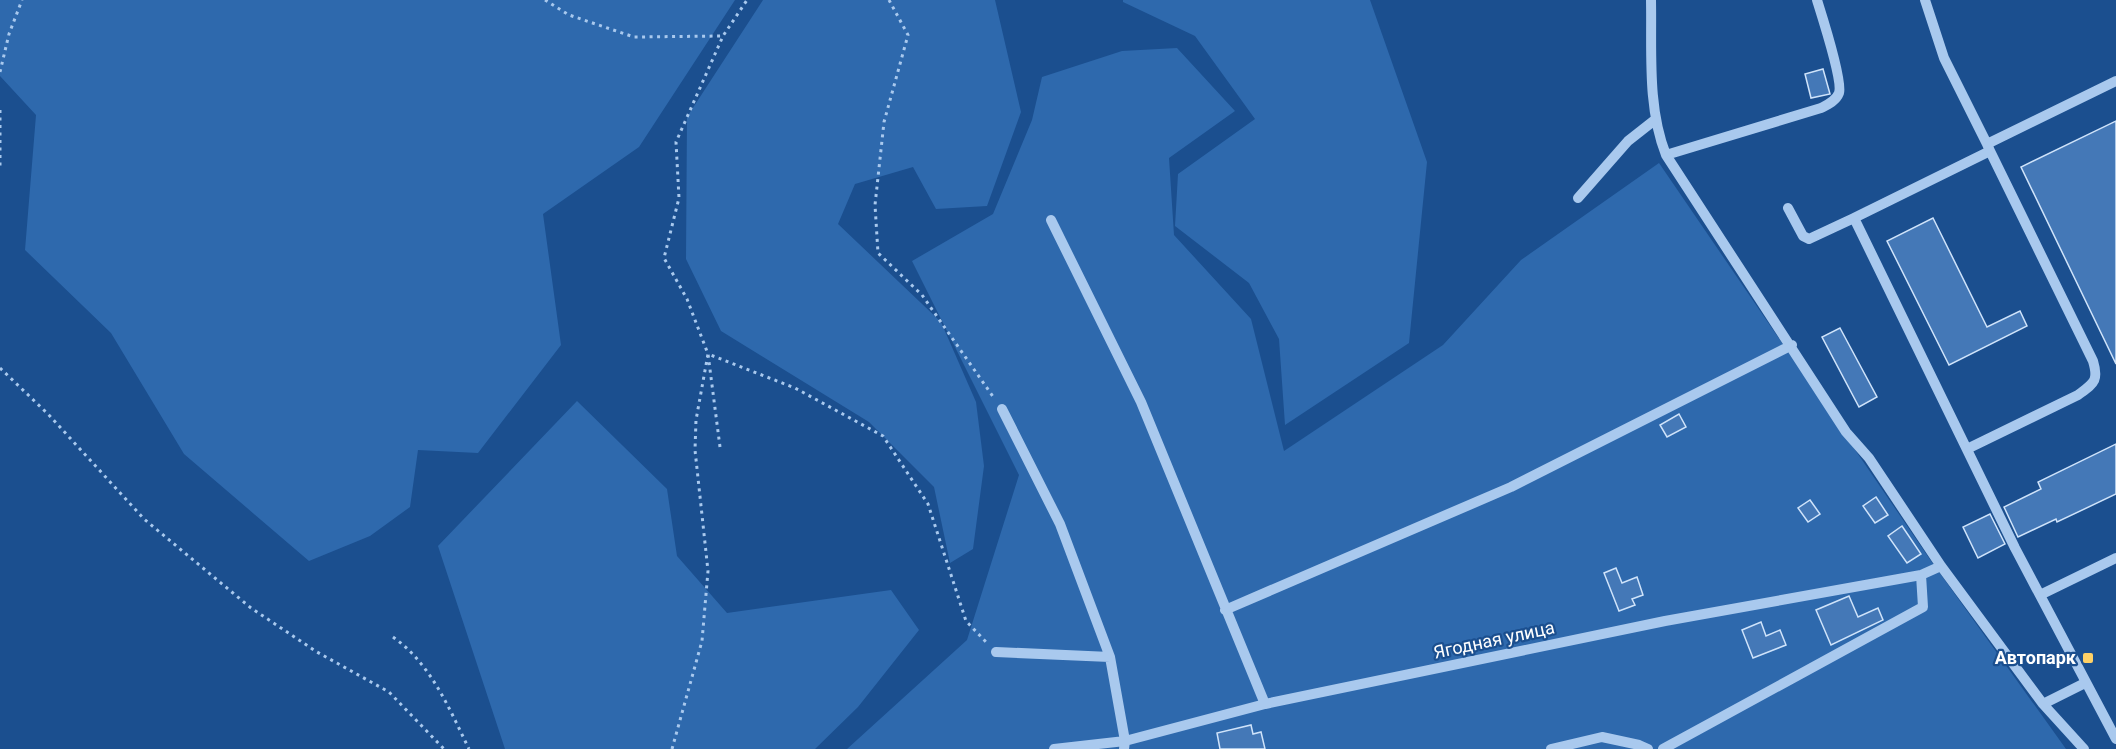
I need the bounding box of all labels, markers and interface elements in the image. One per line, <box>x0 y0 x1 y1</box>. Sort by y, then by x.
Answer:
street label: Ягодная улица <box>1431 616 1556 663</box>
place label: Автопарк <box>1995 647 2077 668</box>
marker: Автопарк <box>2081 651 2095 665</box>

